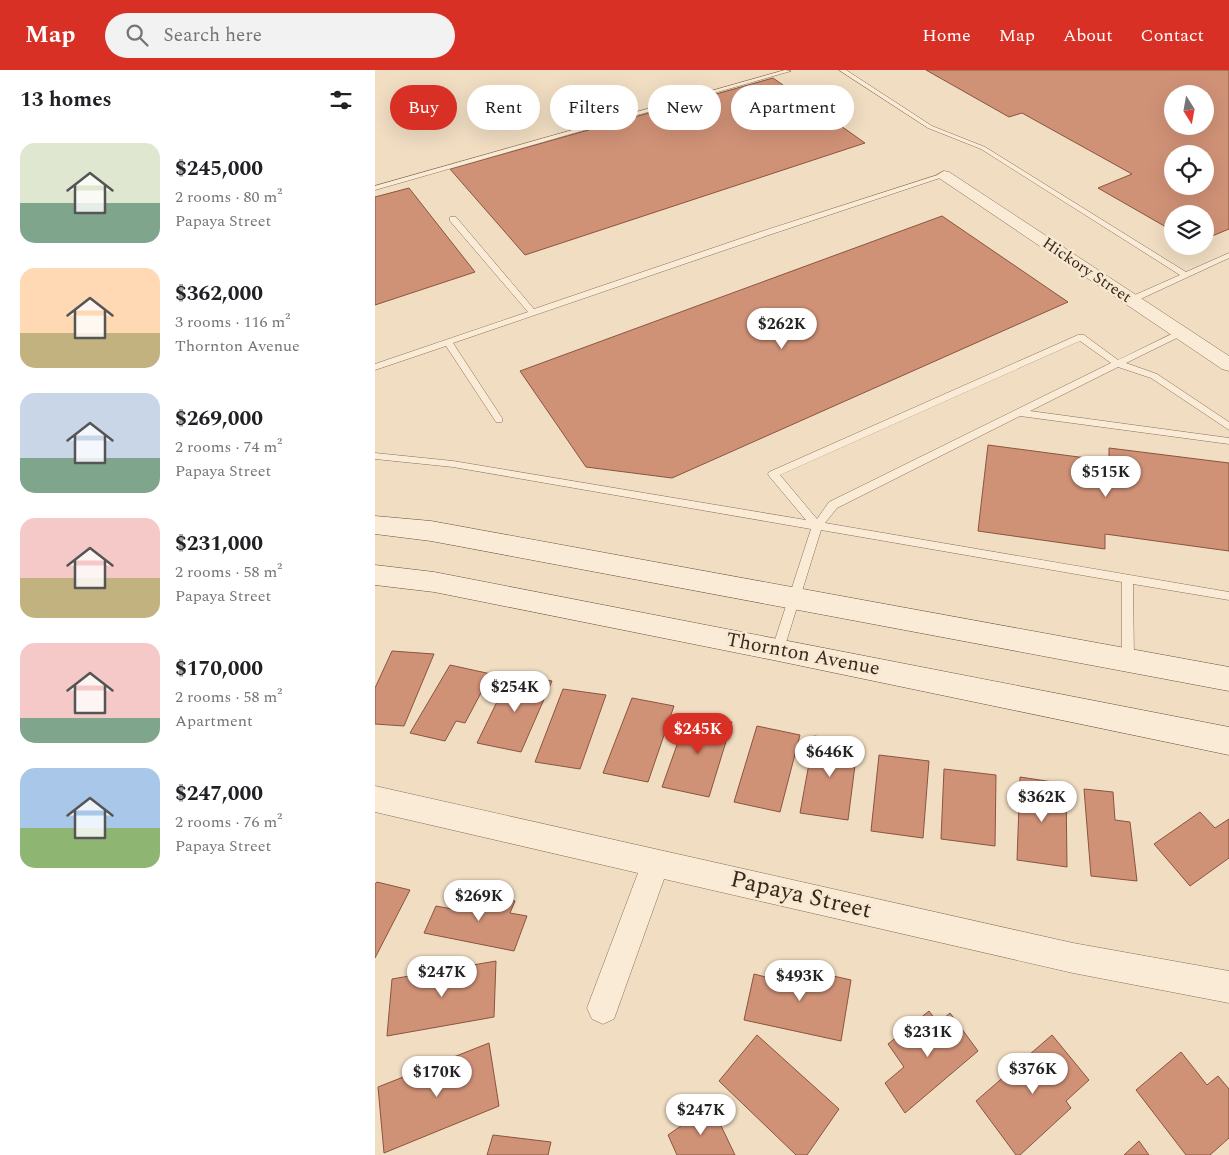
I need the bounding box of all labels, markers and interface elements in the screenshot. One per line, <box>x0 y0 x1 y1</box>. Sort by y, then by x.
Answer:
search box <box>105 13 455 58</box>
text: Map <box>25 17 75 53</box>
icon: search <box>123 21 151 49</box>
text: Search here <box>163 21 262 50</box>
text: Home <box>922 22 971 49</box>
text: Map <box>999 22 1035 49</box>
text: About <box>1063 22 1113 49</box>
text: Contact <box>1141 22 1204 49</box>
text: 13 homes <box>20 84 112 116</box>
chip: Buy <box>390 85 457 130</box>
chip: Rent <box>467 85 540 130</box>
chip: Filters <box>550 85 638 130</box>
chip: New <box>648 85 721 130</box>
chip: Apartment <box>731 85 854 130</box>
north arrow <box>1164 85 1214 135</box>
map controls <box>1164 85 1214 255</box>
icon: filters <box>327 86 355 114</box>
button: locate <box>1164 145 1214 195</box>
text: $245,000 <box>175 153 263 185</box>
icon: home <box>60 163 120 223</box>
text: 2 rooms · 80 m² <box>175 185 282 209</box>
button: layers <box>1164 205 1214 255</box>
text: Papaya Street <box>175 209 271 233</box>
street label: Hickory Street <box>1038 231 1137 309</box>
text: $362,000 <box>175 278 263 310</box>
icon: home <box>60 288 120 348</box>
pin: $262K <box>747 308 817 350</box>
text: 3 rooms · 116 m² <box>175 310 290 334</box>
text: $262K <box>758 312 806 336</box>
text: Thornton Avenue <box>175 334 300 358</box>
text: $269,000 <box>175 403 263 435</box>
icon: home <box>60 413 120 473</box>
text: 2 rooms · 74 m² <box>175 435 282 459</box>
pin: $515K <box>1071 456 1141 498</box>
text: Papaya Street <box>175 459 271 483</box>
text: $515K <box>1082 460 1130 484</box>
text: $231,000 <box>175 528 263 560</box>
icon: home <box>60 538 120 598</box>
text: 2 rooms · 58 m² <box>175 560 282 584</box>
text: Papaya Street <box>175 584 271 608</box>
street label: Thornton Avenue <box>724 624 882 684</box>
text: $170,000 <box>175 653 263 685</box>
icon: home <box>60 663 120 723</box>
pin: $254K <box>480 670 550 713</box>
text: $254K <box>491 675 539 699</box>
text: 2 rooms · 58 m² <box>175 685 282 709</box>
text: Apartment <box>175 709 253 733</box>
pin: $245K <box>663 712 733 755</box>
text: $245K <box>674 717 722 741</box>
pin: $646K <box>795 736 865 778</box>
text: $646K <box>806 740 854 764</box>
text: $247,000 <box>175 778 263 810</box>
pin: $362K <box>1007 780 1077 823</box>
text: $362K <box>1018 785 1066 809</box>
icon: home <box>60 788 120 848</box>
text: 2 rooms · 76 m² <box>175 810 282 834</box>
text: Papaya Street <box>175 834 271 858</box>
street label: Papaya Street <box>727 861 875 929</box>
pin: $269K <box>444 880 514 922</box>
text: $269K <box>455 884 503 908</box>
pin: $247K <box>407 956 477 998</box>
text: $247K <box>418 960 466 984</box>
pin: $493K <box>765 960 835 1002</box>
text: $493K <box>776 964 824 988</box>
pin: $231K <box>893 1016 963 1058</box>
text: $231K <box>904 1020 952 1044</box>
pin: $376K <box>998 1052 1068 1095</box>
pin: $170K <box>402 1056 472 1098</box>
text: $376K <box>1009 1057 1057 1081</box>
text: $170K <box>413 1060 461 1084</box>
pin: $247K <box>666 1094 736 1136</box>
text: $247K <box>677 1098 725 1122</box>

